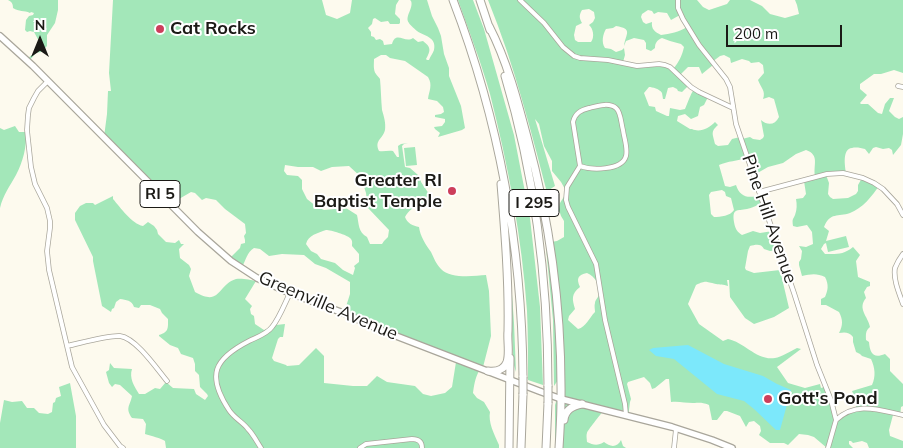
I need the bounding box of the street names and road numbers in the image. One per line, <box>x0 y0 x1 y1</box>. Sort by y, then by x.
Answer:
street label: Pine Hill Avenue <box>737 152 801 286</box>
road number: RI 5 <box>140 180 180 208</box>
road number: I 295 <box>509 190 559 217</box>
street label: Greenville Avenue <box>255 267 401 345</box>

